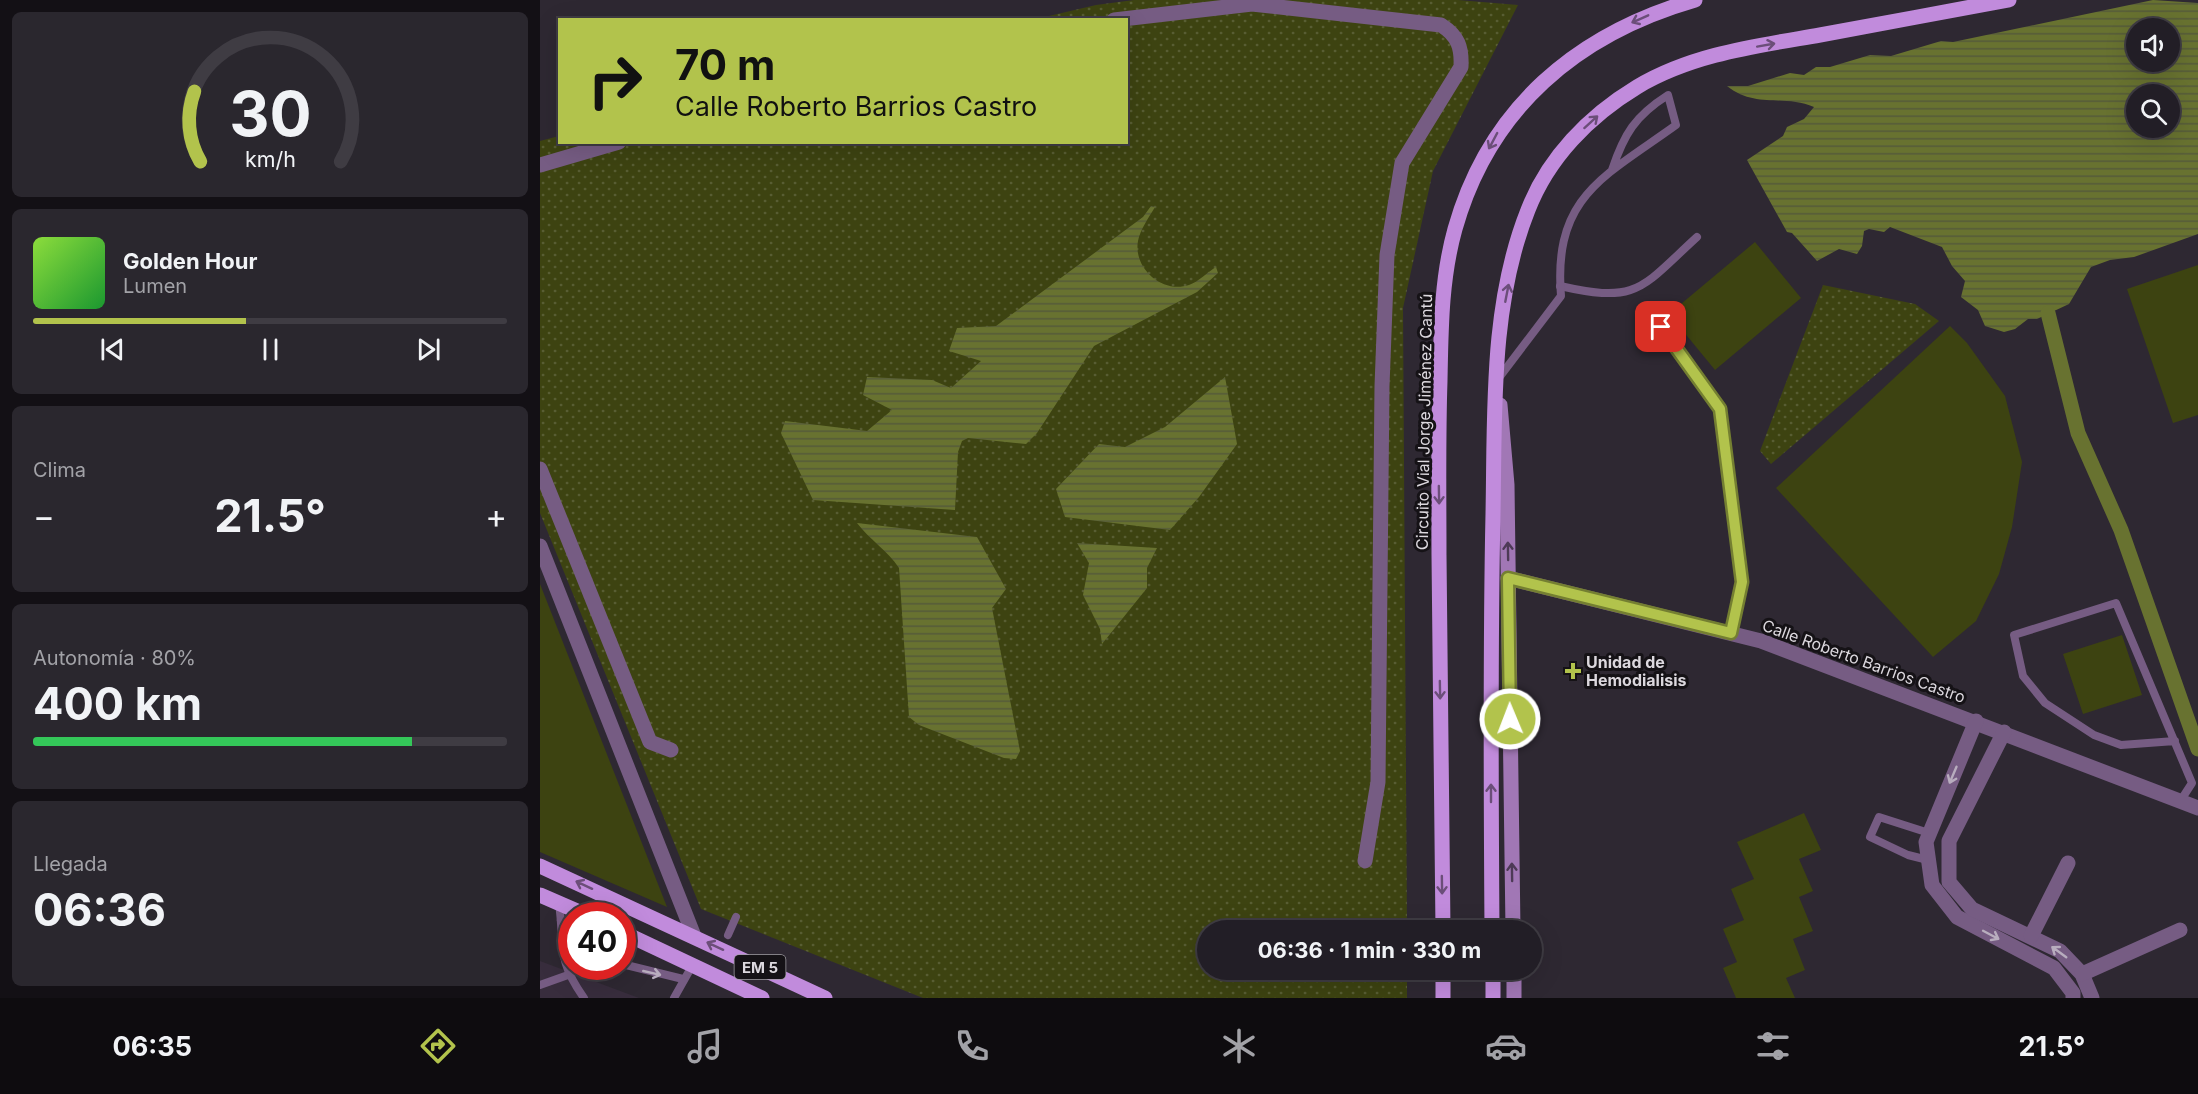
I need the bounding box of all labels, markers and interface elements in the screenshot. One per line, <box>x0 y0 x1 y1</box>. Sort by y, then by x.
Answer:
one-way arrow <box>1631 15 1649 26</box>
map controls <box>2126 18 2180 138</box>
button: sound <box>2126 18 2180 72</box>
text: 70 m <box>675 39 775 90</box>
one-way arrow <box>1756 39 1775 50</box>
icon: right <box>576 42 654 120</box>
text: 30 <box>229 76 311 151</box>
button: search <box>2126 84 2180 138</box>
text: Calle Roberto Barrios Castro <box>675 90 1037 123</box>
one-way arrow <box>1583 115 1598 129</box>
one-way arrow <box>1487 132 1498 150</box>
text: km/h <box>245 146 295 172</box>
text: Golden Hour <box>123 248 257 274</box>
text: Lumen <box>123 274 187 298</box>
one-way arrow <box>1502 284 1513 303</box>
street label: Circuito Vial Jorge Jiménez Cantú <box>1412 294 1436 550</box>
pin <box>1635 301 1686 352</box>
icon: arrive <box>1644 310 1677 343</box>
icon: previous <box>96 333 129 366</box>
icon: pause <box>254 333 287 366</box>
icon: next <box>412 333 445 366</box>
text: Clima <box>33 458 86 482</box>
one-way arrow <box>1433 484 1445 504</box>
text: 21.5° <box>214 488 326 543</box>
text: − <box>33 496 55 536</box>
text: + <box>485 496 507 536</box>
one-way arrow <box>1502 541 1514 561</box>
street label: Calle Roberto Barrios Castro <box>1760 615 1968 707</box>
text: Autonomía · 80% <box>33 646 196 670</box>
place label: Unidad de Hemodialisis <box>1586 652 1687 690</box>
marker: Unidad de Hemodialisis <box>1564 662 1582 680</box>
text: 400 km <box>33 676 202 731</box>
one-way arrow <box>1435 679 1446 699</box>
position arrow <box>1478 687 1542 751</box>
one-way arrow <box>1947 766 1958 784</box>
one-way arrow <box>1485 784 1497 804</box>
text: Llegada <box>33 852 108 876</box>
one-way arrow <box>1507 862 1518 882</box>
one-way arrow <box>1436 874 1448 894</box>
one-way arrow <box>575 879 593 890</box>
text: 06:36 <box>33 882 166 937</box>
speed limit sign: 40 <box>558 902 636 980</box>
one-way arrow <box>1982 929 1999 941</box>
text: 06:36 · 1 min · 330 m <box>1258 937 1481 963</box>
one-way arrow <box>707 940 725 952</box>
one-way arrow <box>2051 946 2067 958</box>
road number: EM 5 <box>734 955 786 979</box>
one-way arrow <box>642 967 661 979</box>
icon: directions <box>417 1025 459 1067</box>
icon: music <box>684 1025 726 1067</box>
icon: phone <box>951 1025 993 1067</box>
icon: climate <box>1218 1025 1260 1067</box>
icon: car <box>1485 1025 1527 1067</box>
icon: filters <box>1752 1025 1794 1067</box>
text: 06:35 <box>112 1030 192 1063</box>
text: 21.5° <box>2018 1030 2086 1063</box>

